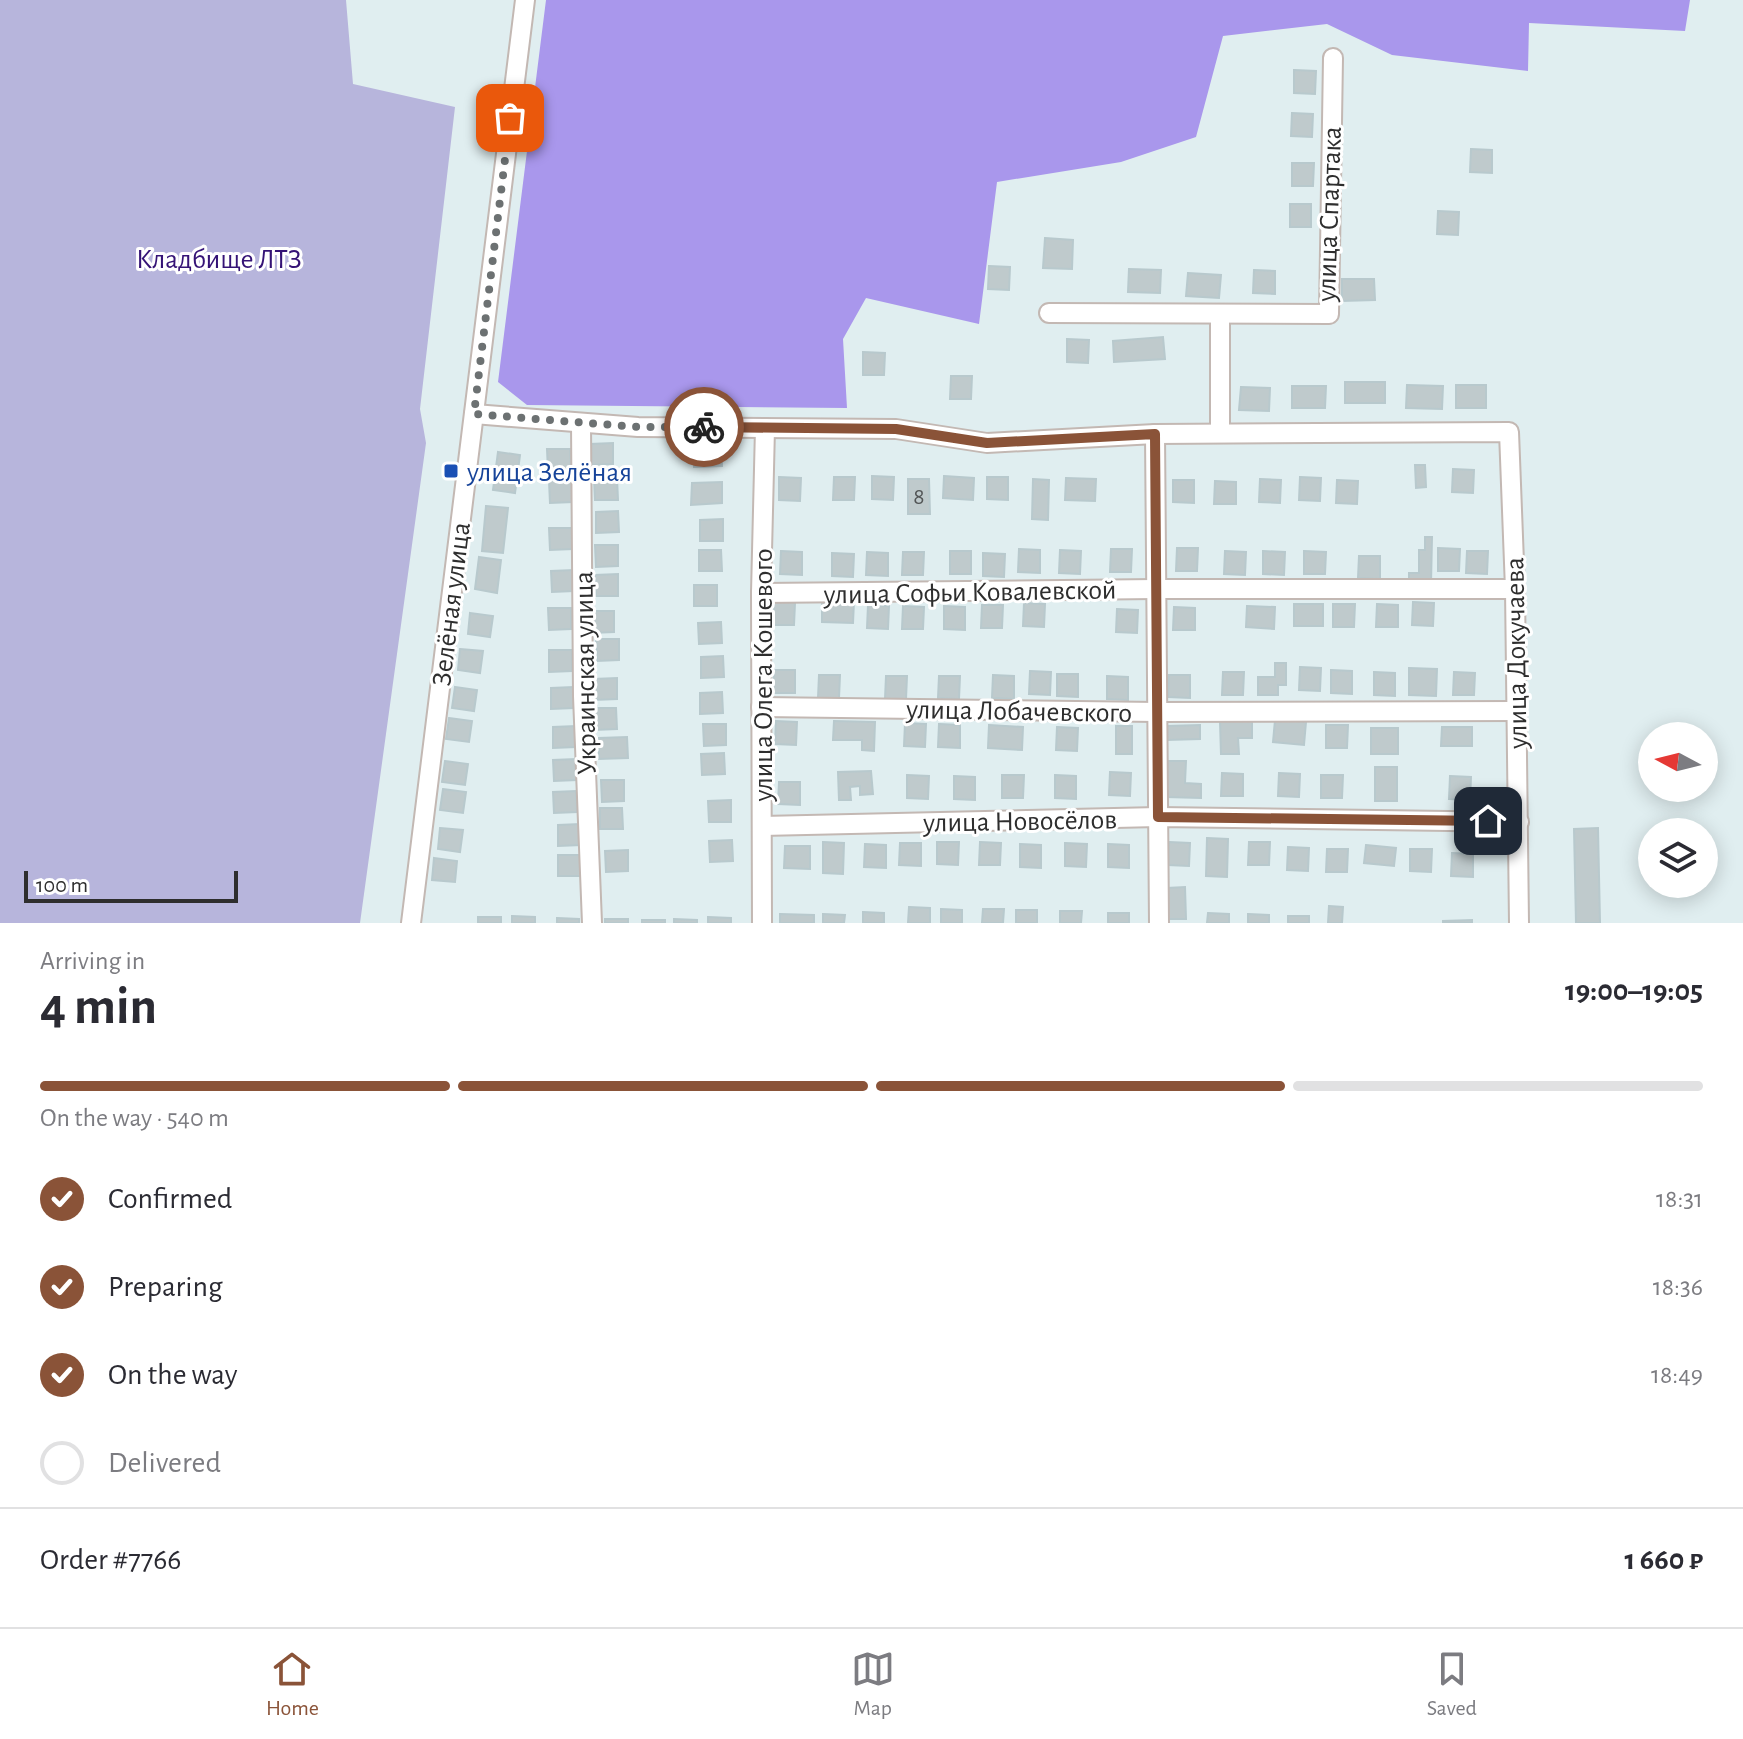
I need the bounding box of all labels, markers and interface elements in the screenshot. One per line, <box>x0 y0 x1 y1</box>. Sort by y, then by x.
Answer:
pin <box>476 84 544 152</box>
icon: bag <box>488 96 532 140</box>
street label: улица Спартака <box>1313 126 1347 303</box>
park label: Кладбище ЛТЗ <box>136 246 302 274</box>
courier <box>664 387 744 467</box>
icon: bike <box>682 405 726 449</box>
place label: улица Зелёная <box>466 459 632 487</box>
marker: улица Зелёная <box>442 462 460 480</box>
house number: 8 <box>913 485 925 509</box>
street label: Зелёная улица <box>428 520 476 688</box>
street label: улица Олега Кошевого <box>750 548 778 803</box>
street label: улица Докучаева <box>1501 557 1533 750</box>
street label: Украинская улица <box>570 571 602 775</box>
street label: улица Софьи Ковалевской <box>822 576 1117 610</box>
street label: улица Лобачевского <box>905 696 1132 728</box>
north arrow <box>1638 722 1718 802</box>
map controls <box>1638 722 1718 898</box>
pin <box>1454 787 1522 855</box>
icon: home <box>1466 799 1510 843</box>
street label: улица Новосёлов <box>922 806 1117 838</box>
button: layers <box>1638 818 1718 898</box>
scale bar <box>24 867 238 903</box>
text: 100 m <box>36 874 88 896</box>
text: Arriving in <box>40 948 145 974</box>
text: 19:00–19:05 <box>1565 976 1703 1006</box>
text: 4 min <box>40 981 157 1033</box>
text: On the way · 540 m <box>40 1105 229 1131</box>
icon: check <box>40 1177 84 1221</box>
text: Confirmed <box>108 1184 232 1214</box>
text: 18:31 <box>1656 1186 1703 1212</box>
icon: check <box>40 1265 84 1309</box>
text: Preparing <box>108 1272 223 1302</box>
text: 18:36 <box>1653 1274 1703 1300</box>
icon: check <box>40 1353 84 1397</box>
text: On the way <box>108 1360 237 1390</box>
text: 18:49 <box>1651 1362 1703 1388</box>
text: Delivered <box>108 1448 221 1478</box>
text: Order #7766 <box>40 1545 181 1575</box>
text: 1 660 ₽ <box>1624 1545 1703 1575</box>
tab: Home <box>266 1647 319 1721</box>
tab: Map <box>851 1647 895 1721</box>
tab: Saved <box>1427 1647 1477 1721</box>

